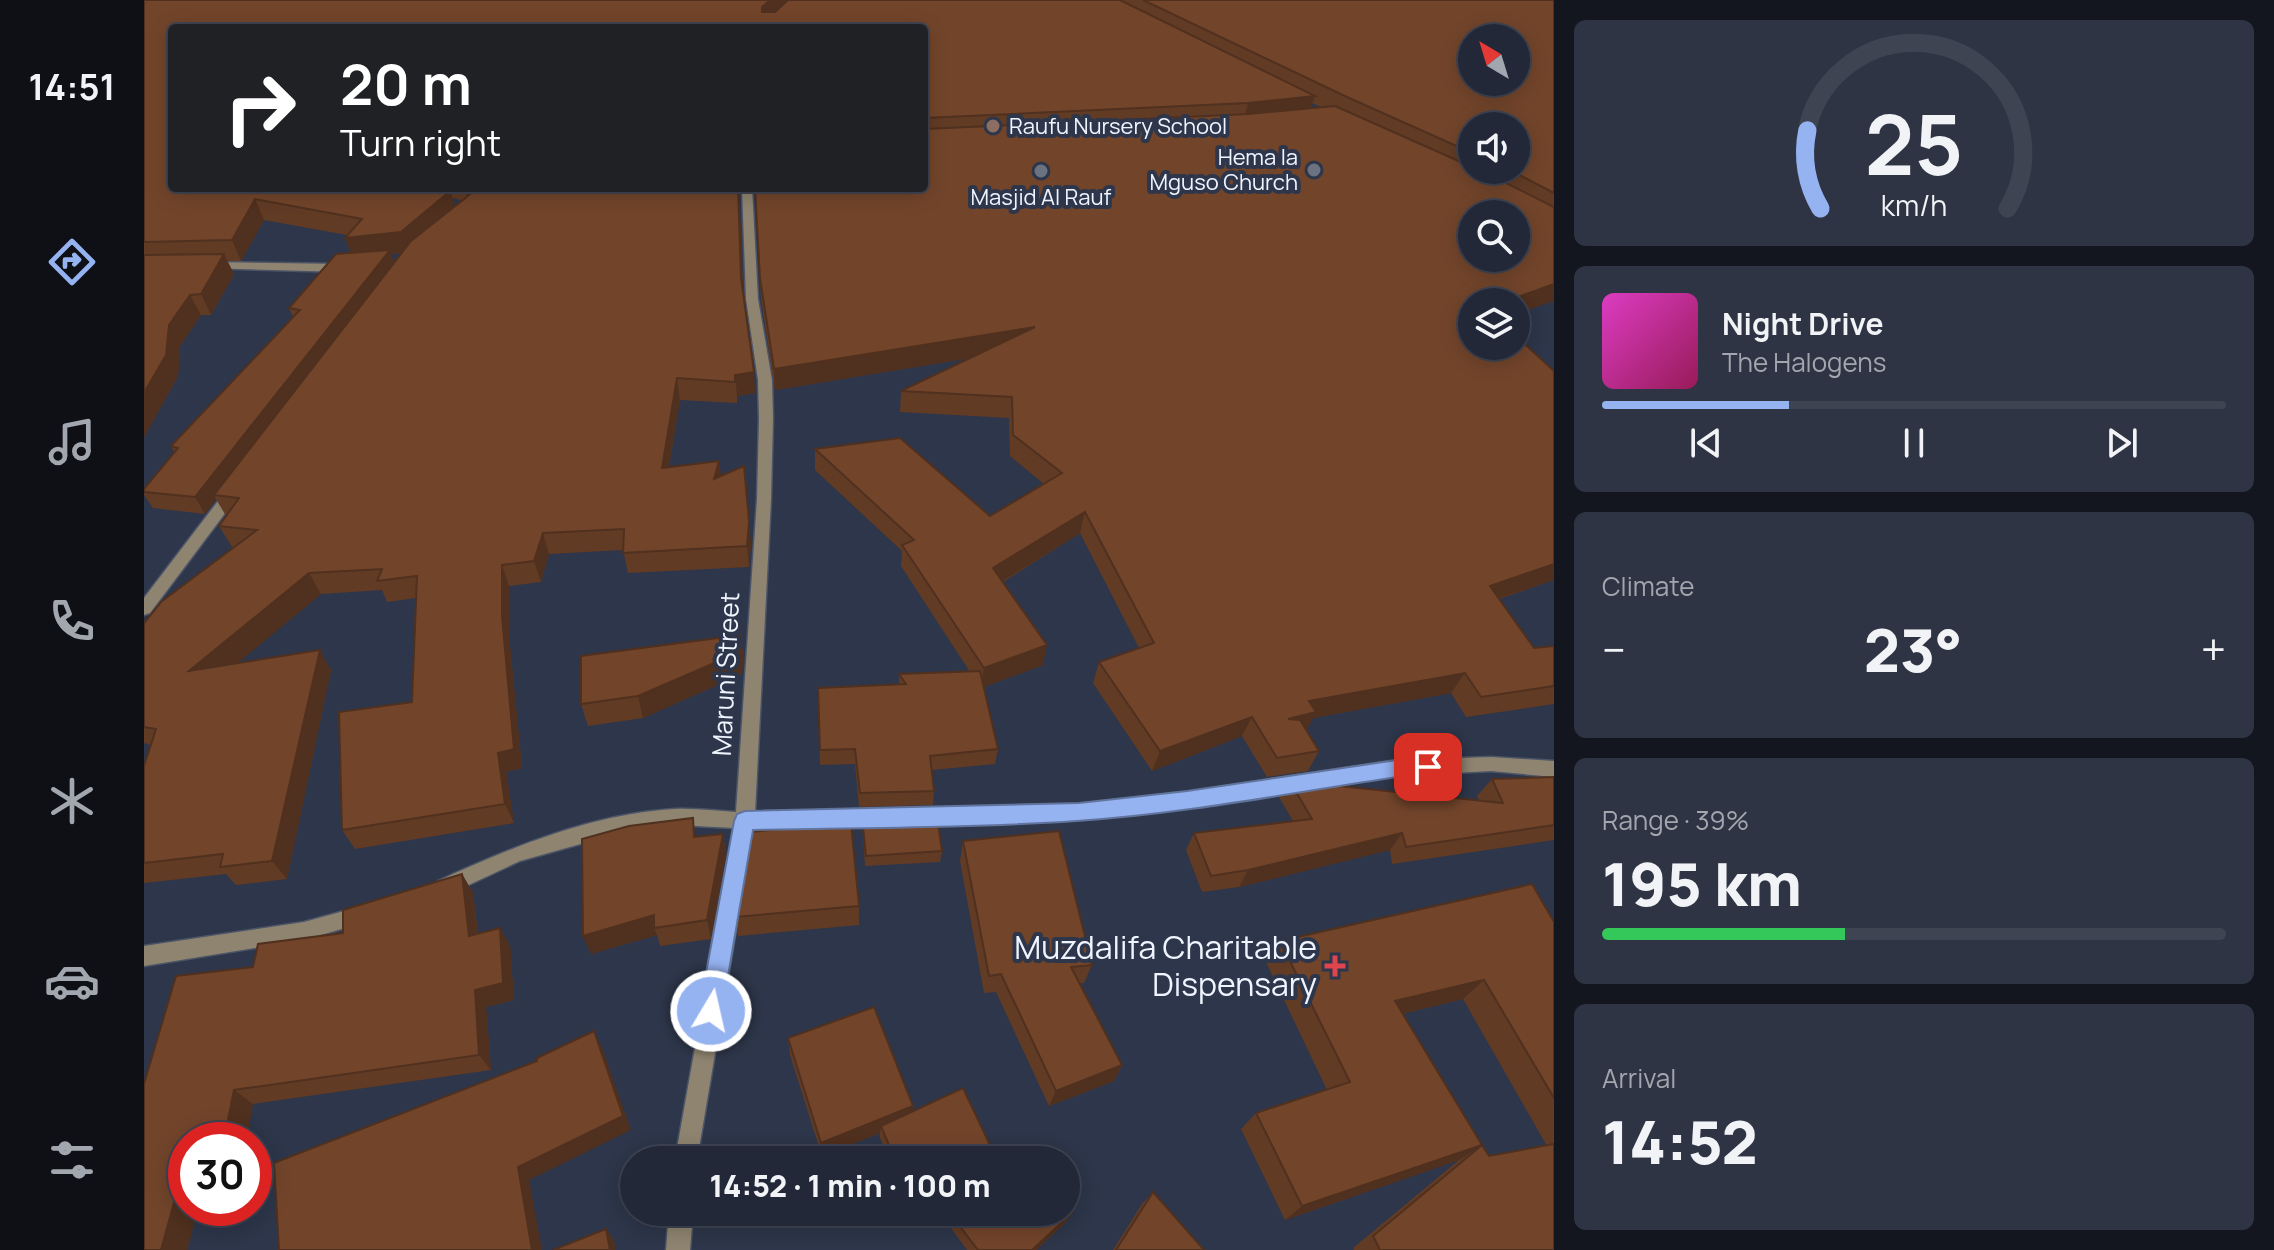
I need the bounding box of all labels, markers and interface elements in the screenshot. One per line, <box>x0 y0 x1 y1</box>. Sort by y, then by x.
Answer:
north arrow <box>1458 24 1530 96</box>
map controls <box>1458 24 1530 360</box>
text: 20 m <box>340 45 472 122</box>
icon: right <box>208 56 312 160</box>
text: 14:51 <box>29 62 115 111</box>
text: 25 <box>1865 86 1963 200</box>
place label: Raufu Nursery School <box>1009 111 1227 141</box>
button: sound <box>1458 112 1530 184</box>
marker: Raufu Nursery School <box>984 117 1002 135</box>
text: Turn right <box>340 118 501 167</box>
place label: Hema la Mguso Church <box>1150 142 1298 197</box>
marker: Hema la Mguso Church <box>1305 161 1323 179</box>
marker: Masjid Al Rauf <box>1032 162 1050 180</box>
place label: Masjid Al Rauf <box>971 182 1112 212</box>
text: km/h <box>1881 186 1947 225</box>
button: search <box>1458 200 1530 272</box>
icon: directions <box>44 234 100 290</box>
button: layers <box>1458 288 1530 360</box>
text: Night Drive <box>1722 303 1884 344</box>
text: The Halogens <box>1722 344 1886 380</box>
icon: music <box>44 414 100 470</box>
icon: previous <box>1684 421 1728 465</box>
icon: pause <box>1892 421 1936 465</box>
icon: next <box>2100 421 2144 465</box>
text: Climate <box>1602 568 1694 604</box>
street label: Maruni Street <box>703 591 747 757</box>
icon: phone <box>44 593 100 649</box>
text: 23° <box>1864 608 1963 690</box>
text: − <box>1602 619 1626 679</box>
text: + <box>2201 619 2226 679</box>
pin <box>1394 733 1462 801</box>
icon: arrive <box>1406 745 1450 789</box>
icon: climate <box>44 773 100 829</box>
text: Range · 39% <box>1602 802 1749 838</box>
text: 195 km <box>1602 842 1802 924</box>
place label: Muzdalifa Charitable Dispensary <box>1014 925 1317 1006</box>
icon: car <box>44 953 100 1009</box>
marker: Muzdalifa Charitable Dispensary <box>1324 955 1346 977</box>
position arrow <box>669 969 753 1053</box>
text: Arrival <box>1602 1060 1676 1096</box>
text: 14:52 <box>1602 1100 1758 1182</box>
speed limit sign: 30 <box>168 1122 272 1226</box>
icon: filters <box>44 1132 100 1188</box>
text: 14:52 · 1 min · 100 m <box>709 1165 991 1206</box>

